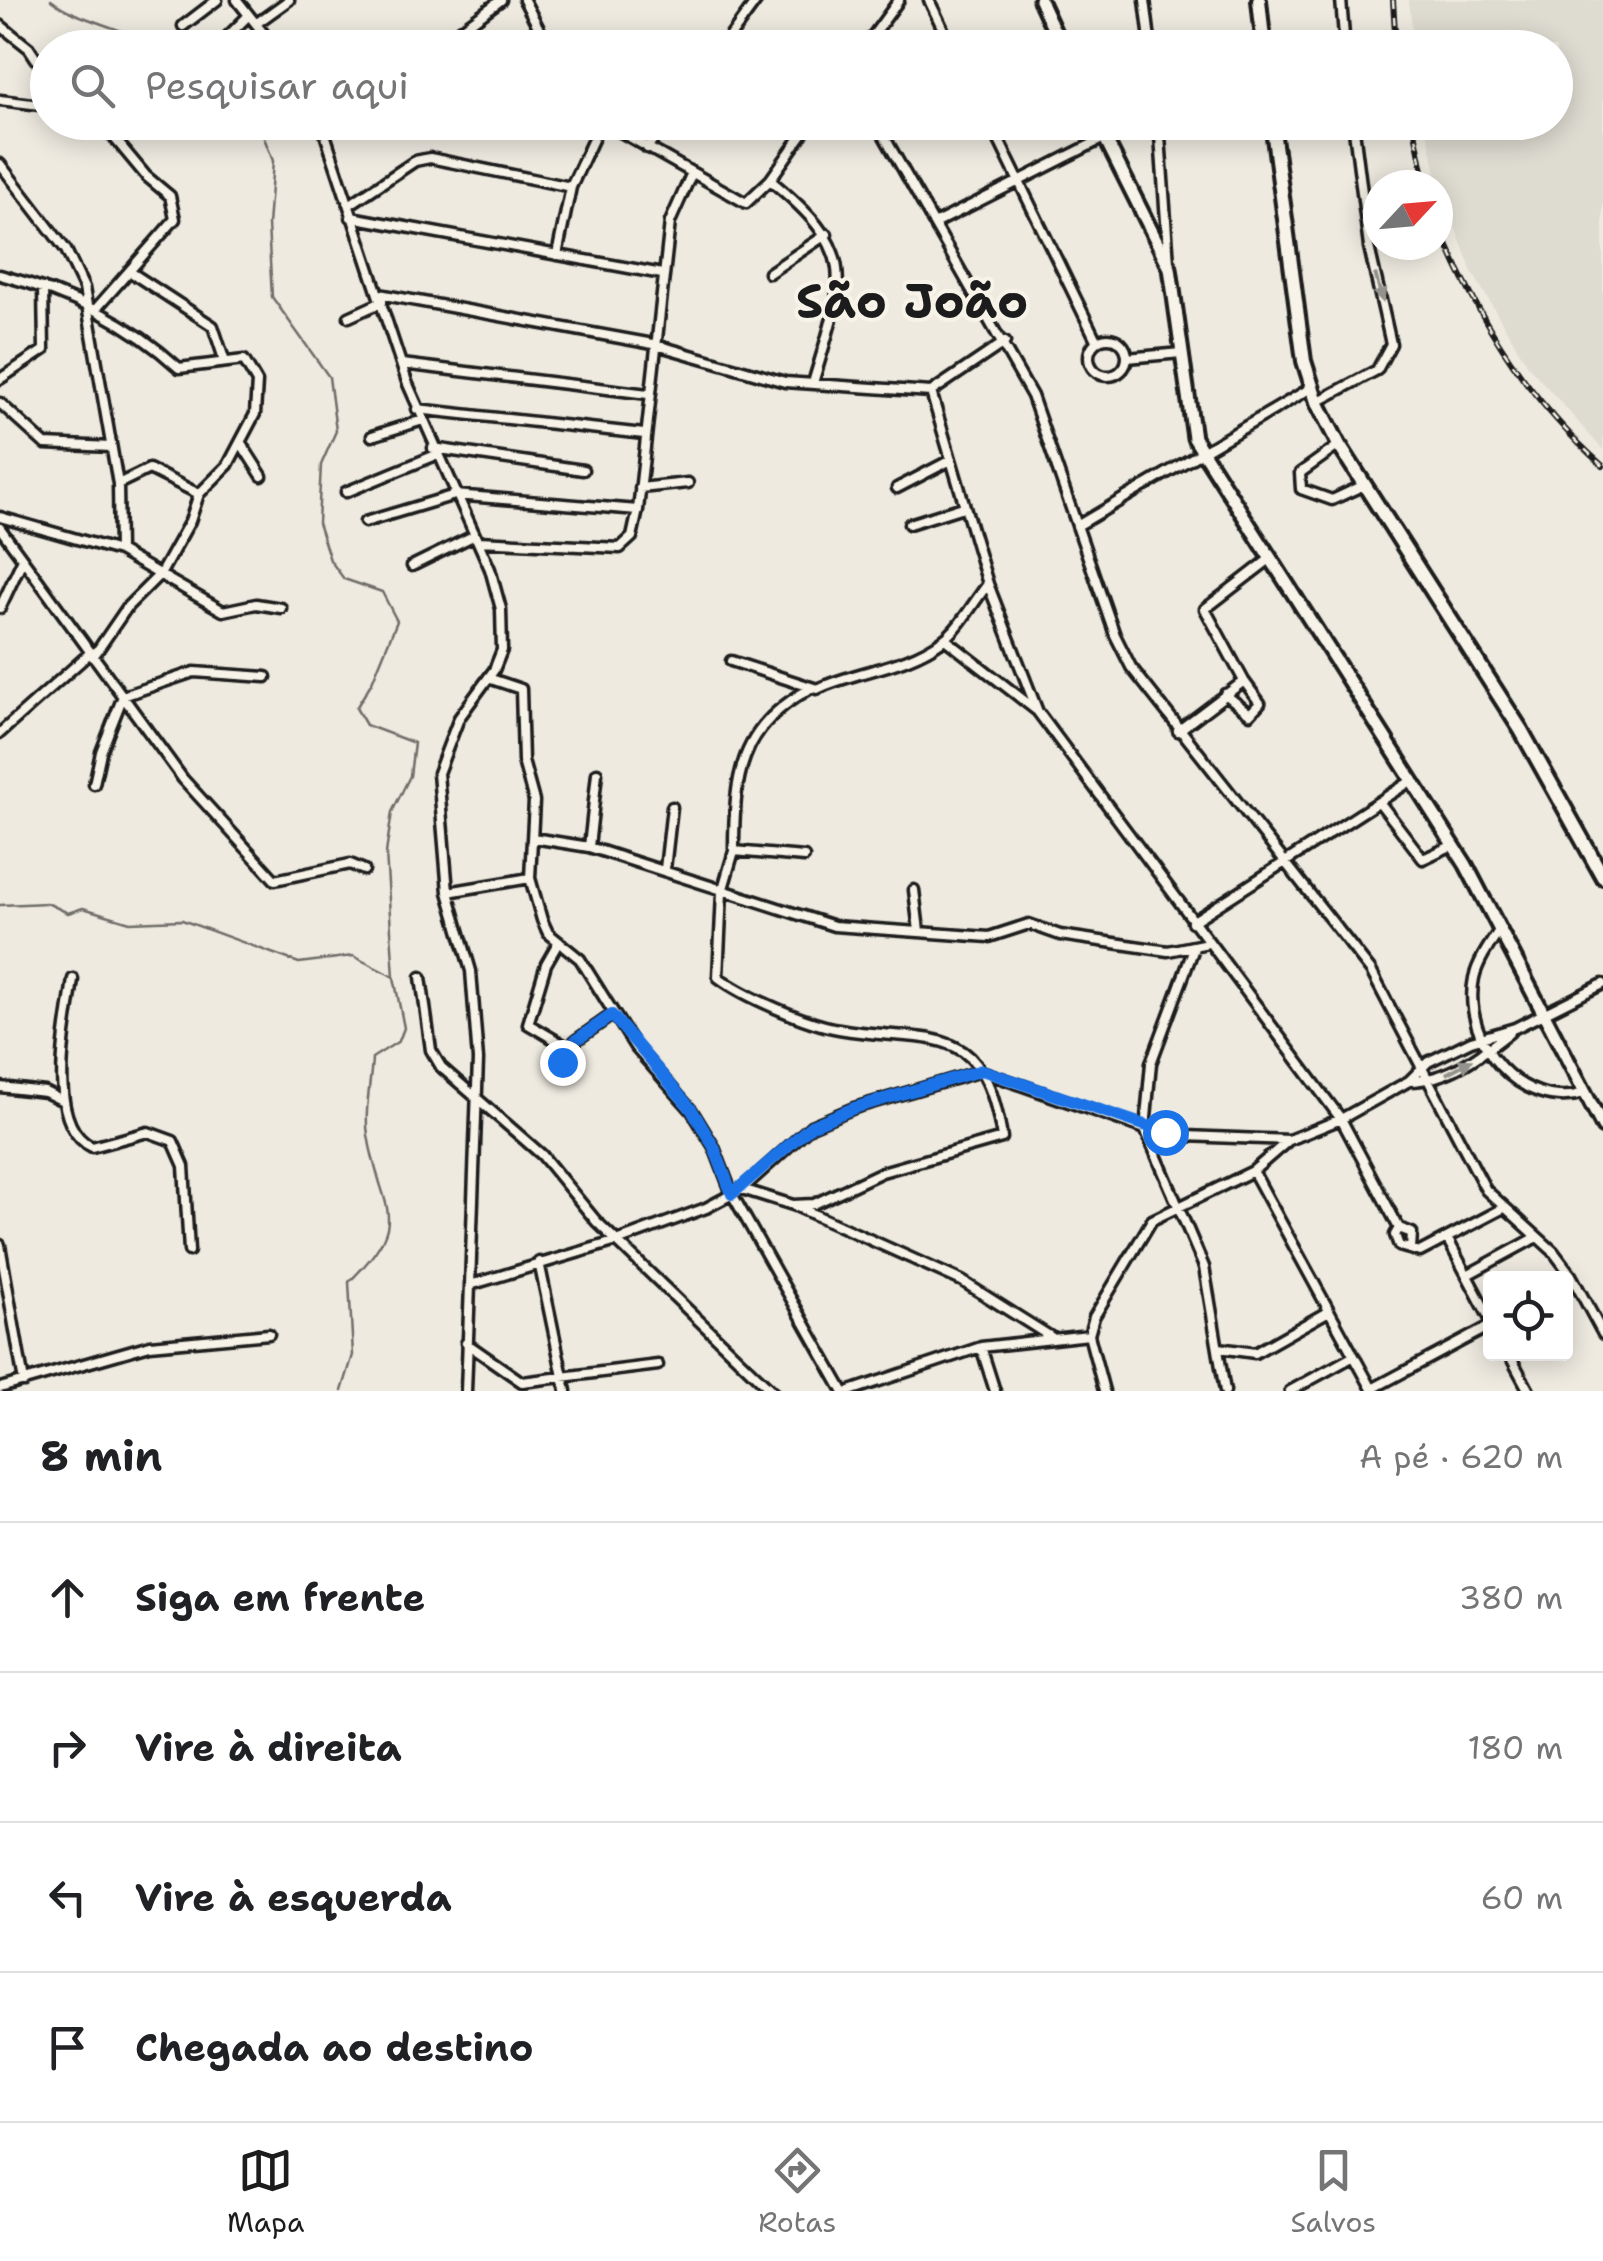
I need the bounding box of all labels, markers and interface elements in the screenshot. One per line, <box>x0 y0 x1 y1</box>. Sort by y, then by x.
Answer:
search box <box>30 30 1573 140</box>
icon: search <box>65 58 120 113</box>
text: Pesquisar aqui <box>145 60 409 111</box>
north arrow <box>1363 170 1453 260</box>
district label: São João <box>796 269 1028 333</box>
one-way arrow <box>1372 273 1387 304</box>
route end <box>540 1040 586 1086</box>
one-way arrow <box>1445 1059 1474 1076</box>
route start <box>1143 1110 1189 1156</box>
map controls <box>1483 1271 1573 1361</box>
button: locate <box>1483 1271 1573 1361</box>
text: 8 min <box>40 1428 162 1484</box>
text: A pé · 620 m <box>1359 1435 1563 1478</box>
icon: ahead <box>40 1570 95 1625</box>
text: Siga em frente <box>135 1572 425 1623</box>
text: 380 m <box>1459 1576 1563 1619</box>
icon: right <box>40 1720 95 1775</box>
text: Vire à direita <box>135 1722 402 1773</box>
text: 180 m <box>1467 1726 1563 1769</box>
icon: left <box>40 1870 95 1925</box>
text: Vire à esquerda <box>135 1872 452 1923</box>
text: 60 m <box>1481 1876 1563 1919</box>
icon: arrive <box>40 2020 95 2075</box>
text: Chegada ao destino <box>135 2022 533 2073</box>
tab: Mapa <box>227 2143 304 2241</box>
tab: Rotas <box>758 2143 836 2241</box>
tab: Salvos <box>1290 2143 1376 2241</box>

